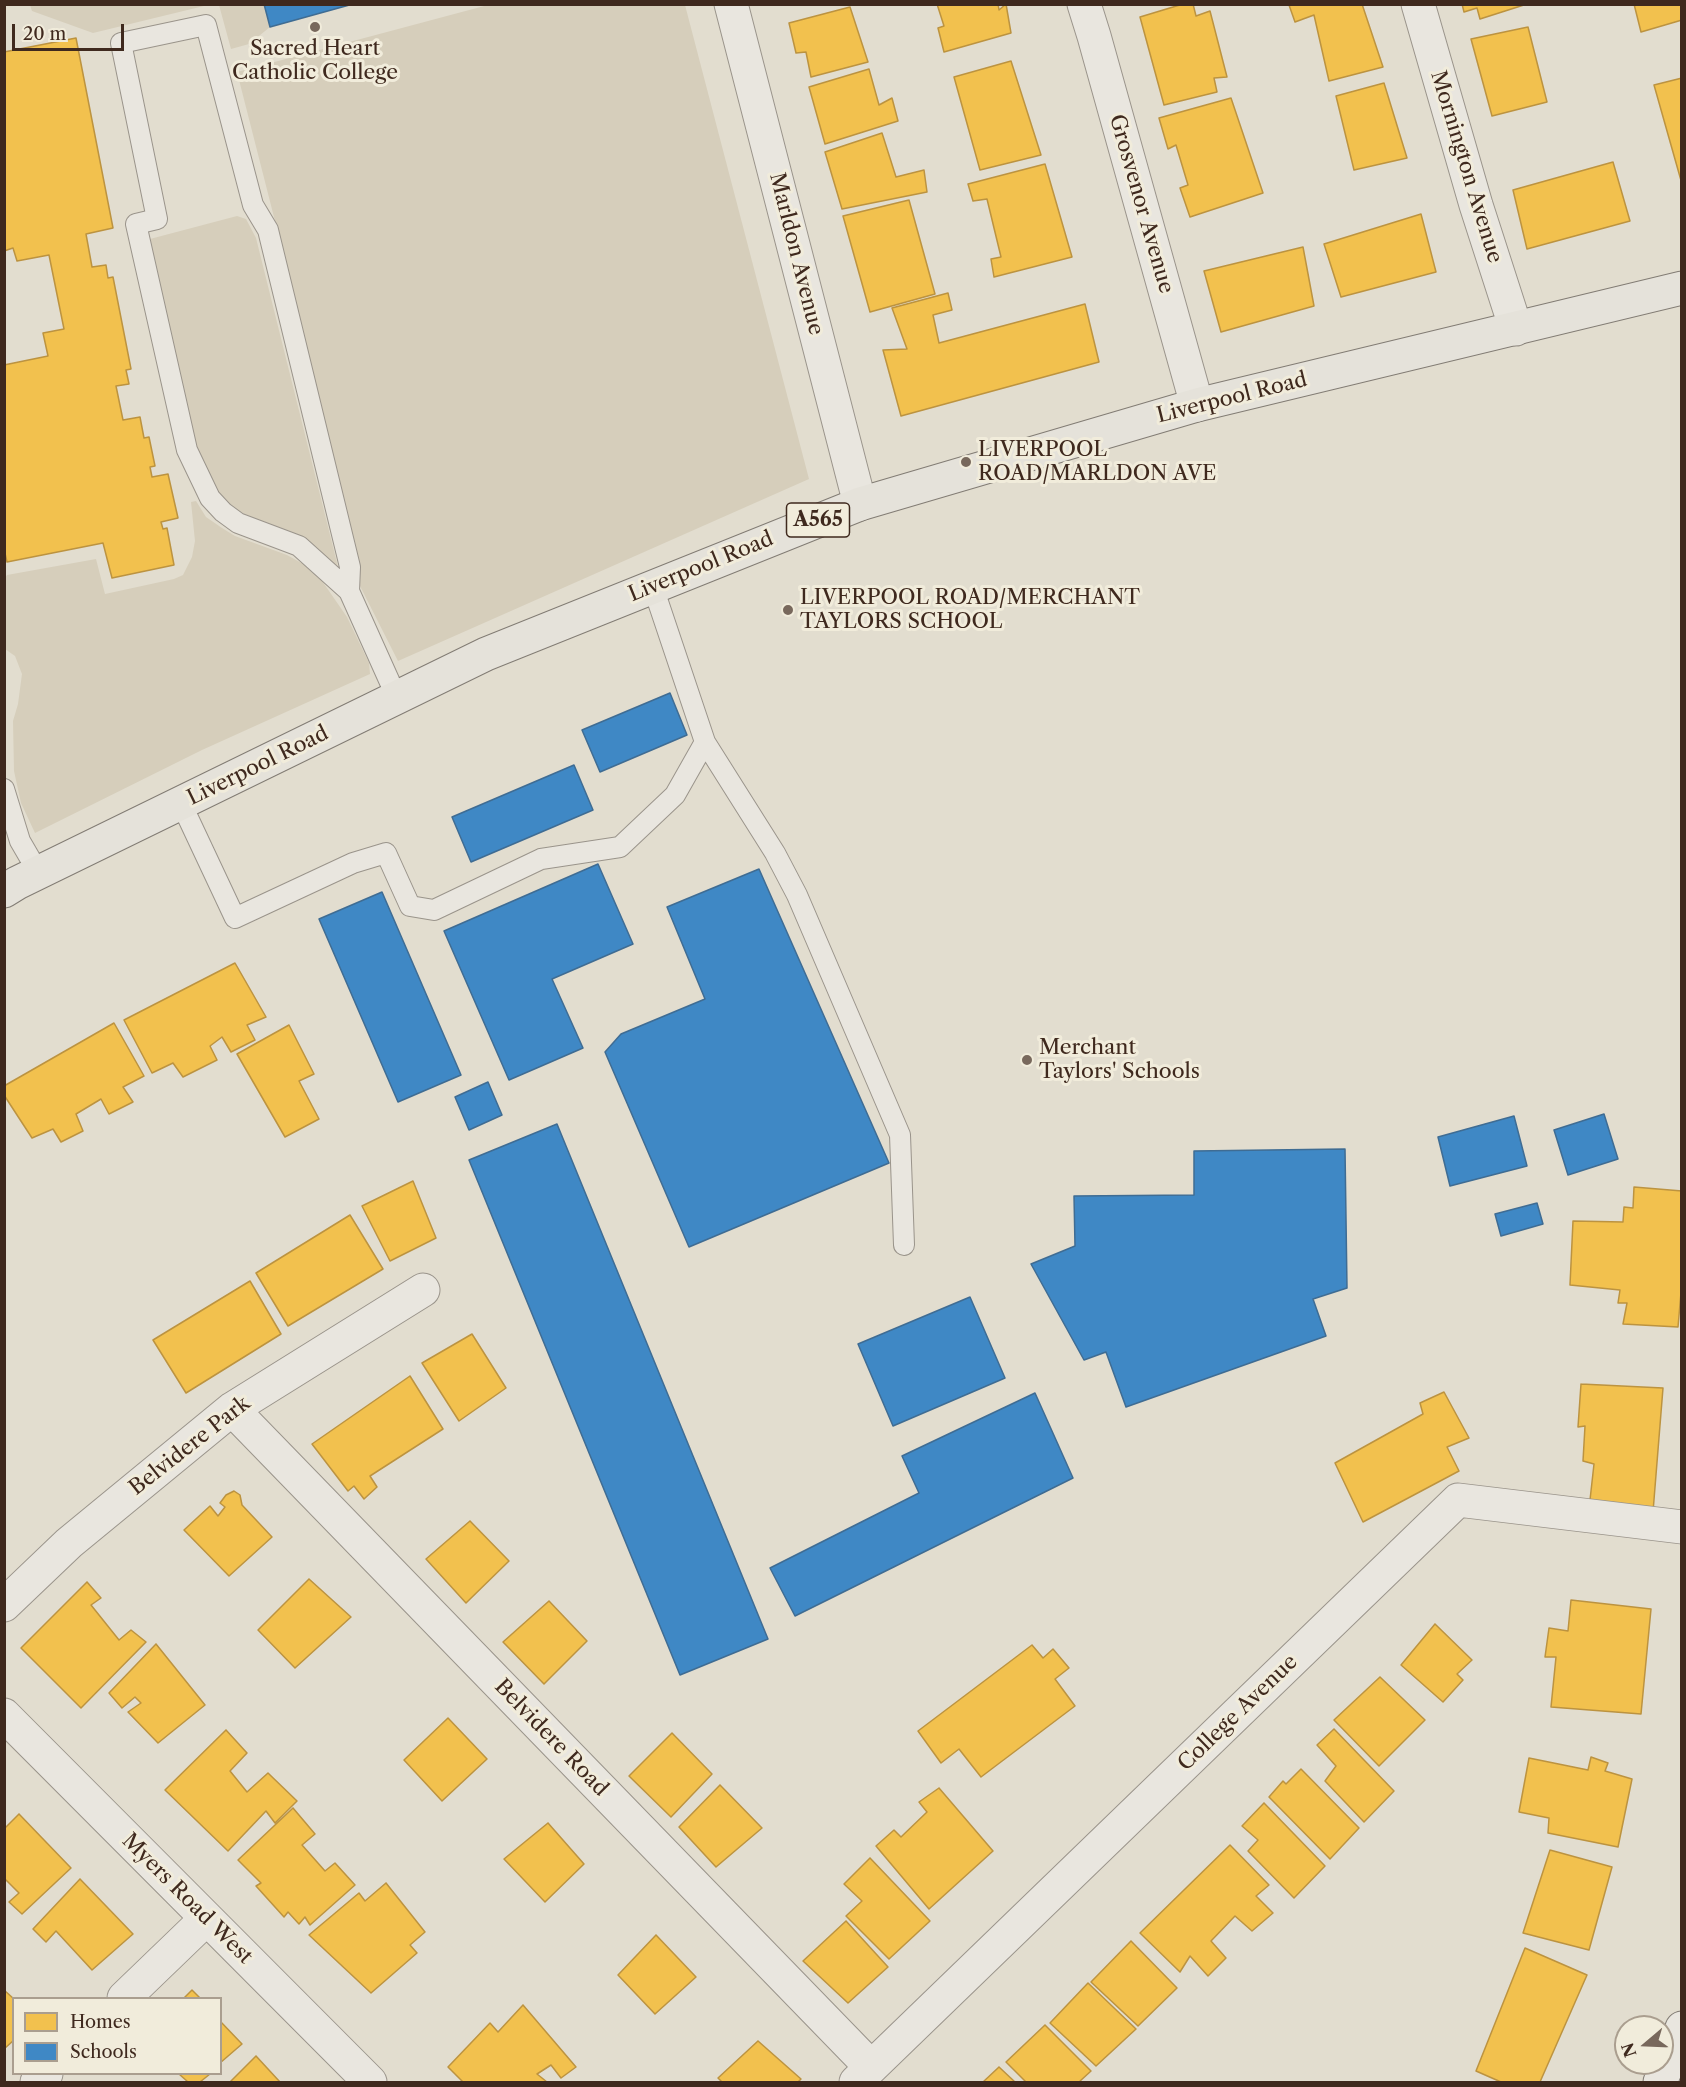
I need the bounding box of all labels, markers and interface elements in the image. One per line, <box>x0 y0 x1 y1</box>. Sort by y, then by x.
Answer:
scale bar <box>15 12 128 50</box>
marker: Sacred Heart Catholic College <box>308 20 322 34</box>
text: 20 m <box>23 23 66 45</box>
place label: Sacred Heart Catholic College <box>232 36 398 86</box>
street label: Mornington Avenue <box>1425 68 1507 266</box>
street label: Grosvenor Avenue <box>1103 112 1179 296</box>
street label: Marldon Avenue <box>764 170 828 338</box>
street label: Liverpool Road <box>1154 367 1310 429</box>
place label: LIVERPOOL ROAD/MARLDON AVE <box>978 437 1216 487</box>
marker: LIVERPOOL ROAD/MARLDON AVE <box>959 455 973 469</box>
road number: A565 <box>786 503 850 537</box>
street label: Liverpool Road <box>625 527 777 607</box>
place label: LIVERPOOL ROAD/MERCHANT TAYLORS SCHOOL <box>800 585 1140 635</box>
marker: LIVERPOOL ROAD/MERCHANT TAYLORS SCHOOL <box>781 603 795 617</box>
street label: Liverpool Road <box>183 721 333 811</box>
place label: Merchant Taylors' Schools <box>1039 1035 1200 1085</box>
marker: Merchant Taylors' Schools <box>1020 1053 1034 1067</box>
street label: Belvidere Park <box>125 1391 255 1501</box>
street label: College Avenue <box>1173 1650 1303 1776</box>
street label: Belvidere Road <box>489 1674 613 1802</box>
street label: Myers Road West <box>117 1829 257 1969</box>
legend <box>12 1997 222 2075</box>
text: Homes <box>70 2011 131 2033</box>
north arrow <box>1614 2015 1674 2075</box>
text: N <box>1617 2040 1641 2060</box>
text: Schools <box>70 2041 137 2063</box>

